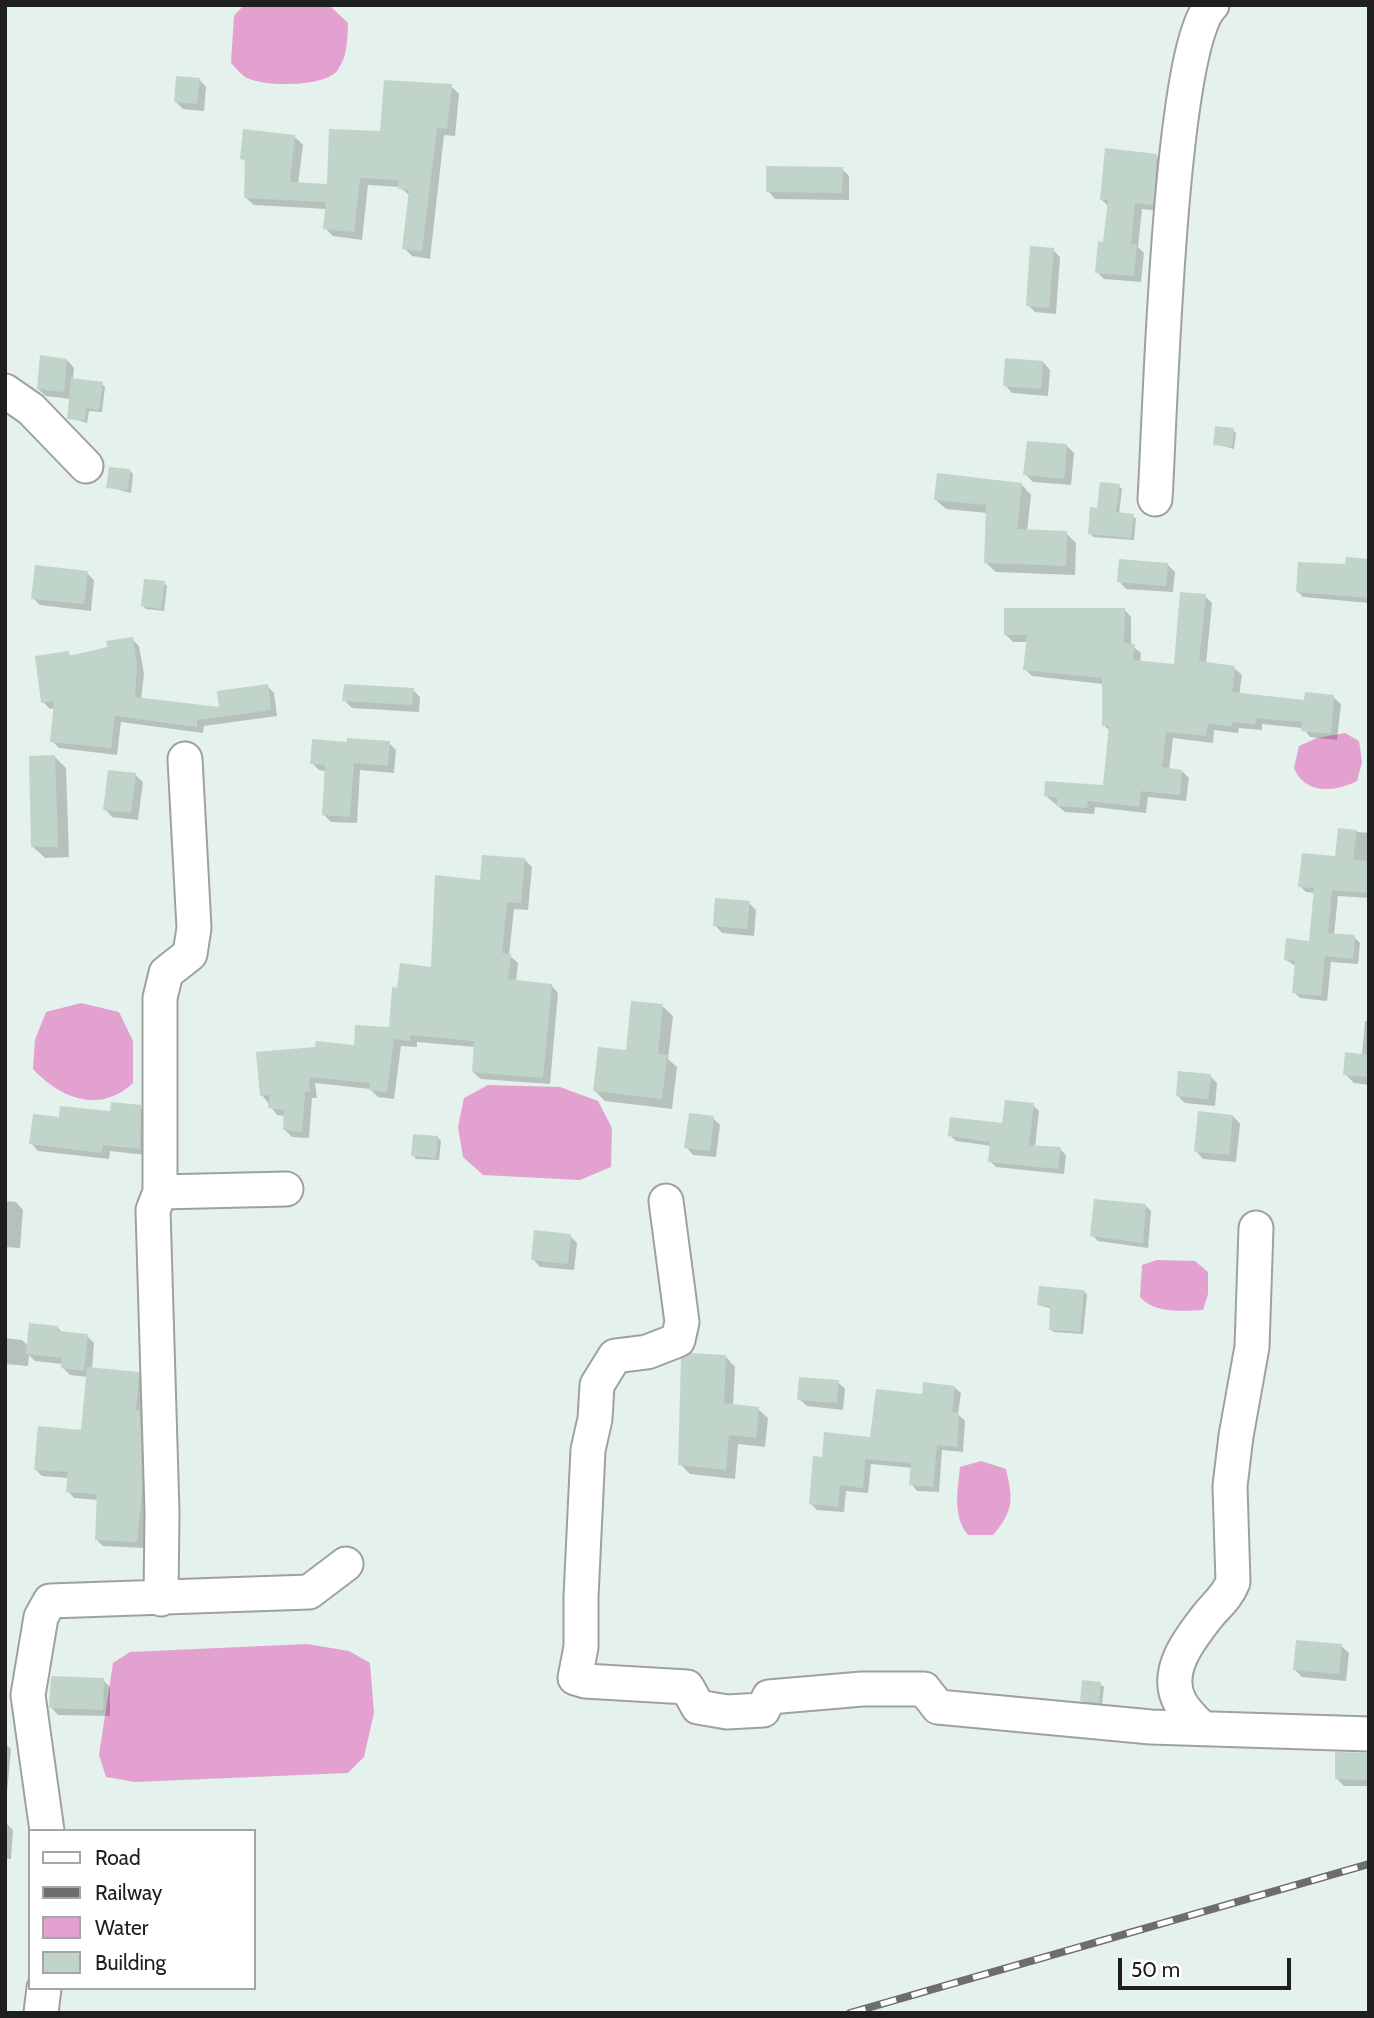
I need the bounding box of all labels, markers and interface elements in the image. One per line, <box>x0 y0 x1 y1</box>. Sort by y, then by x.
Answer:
legend <box>28 1829 256 1990</box>
text: Road <box>95 1845 141 1870</box>
text: Railway <box>95 1880 162 1905</box>
text: Water <box>95 1915 148 1940</box>
scale bar <box>1122 1944 1295 1988</box>
text: Building <box>95 1950 166 1975</box>
text: 50 m <box>1131 1957 1180 1982</box>

